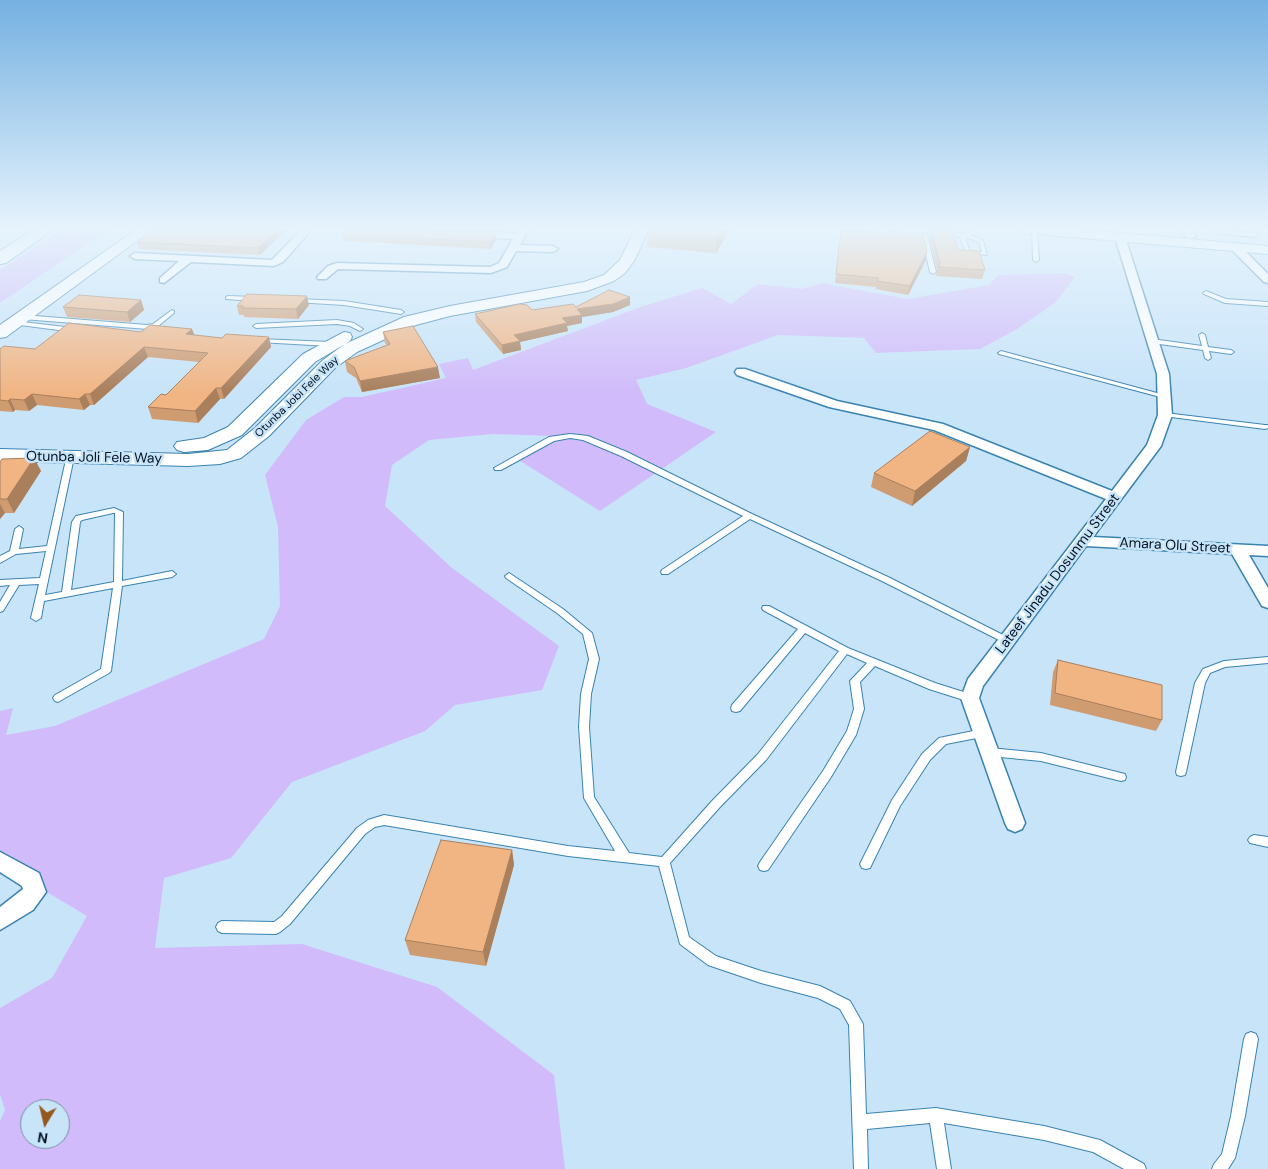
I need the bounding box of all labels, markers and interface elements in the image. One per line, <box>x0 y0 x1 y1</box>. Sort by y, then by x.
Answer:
street label: Otunba Jobi Fele Way <box>252 354 342 440</box>
street label: Otunba Joli Fele Way <box>26 448 162 468</box>
street label: Lateef Jinadu Dosunmu Street <box>992 491 1124 657</box>
street label: Amara Olu Street <box>1119 535 1231 557</box>
north arrow <box>20 1099 70 1149</box>
text: N <box>36 1128 49 1148</box>

